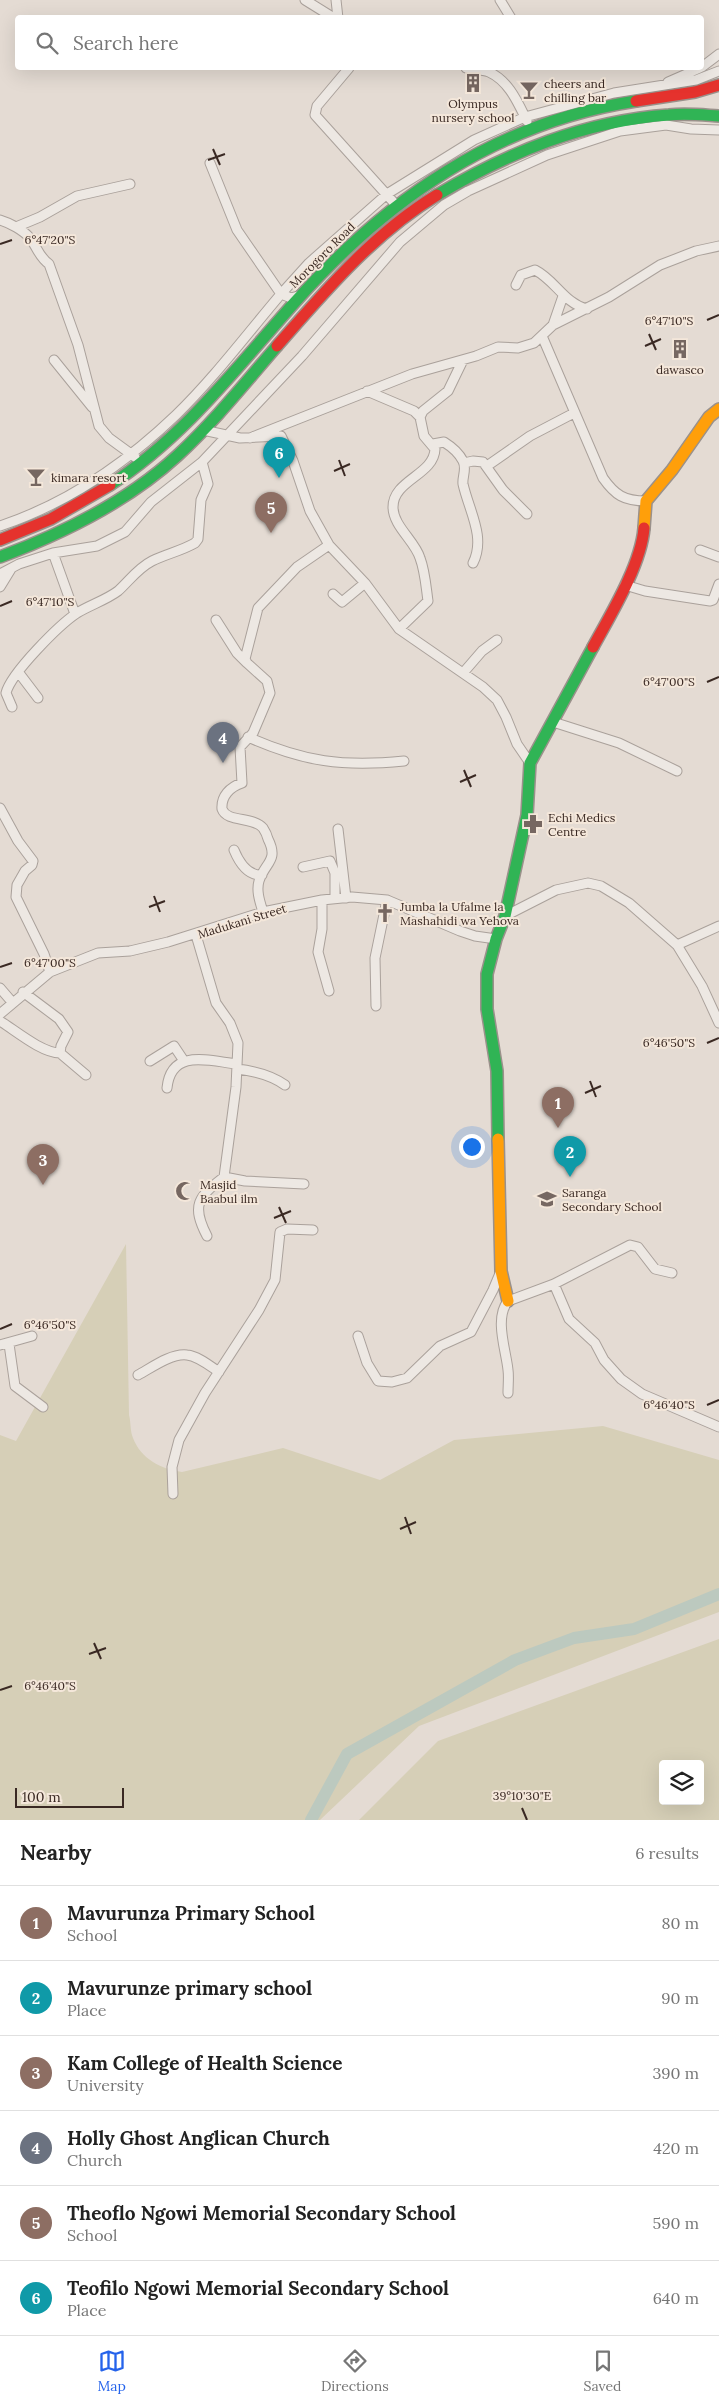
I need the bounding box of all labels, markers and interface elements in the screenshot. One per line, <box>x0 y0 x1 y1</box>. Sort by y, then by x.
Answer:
search box <box>15 15 704 70</box>
icon: search <box>33 29 61 57</box>
text: Search here <box>73 31 179 55</box>
building icon: Olympus nursery school <box>462 72 484 94</box>
place label: cheers and chilling bar <box>544 76 607 105</box>
bar icon: cheers and chilling bar <box>518 79 540 101</box>
place label: Olympus nursery school <box>431 96 515 125</box>
street label: Morogoro Road <box>286 219 358 291</box>
text: 6°47'20"S <box>25 232 76 247</box>
text: 6°47'10"S <box>645 313 694 328</box>
building icon: dawasco <box>669 338 691 360</box>
place label: dawasco <box>656 362 704 377</box>
pin: 6 <box>263 437 295 478</box>
bar icon: kimara resort <box>25 466 47 488</box>
place label: kimara resort <box>51 470 127 485</box>
pin: 5 <box>255 492 287 533</box>
text: 6°47'10"S <box>26 594 75 609</box>
text: 6°47'00"S <box>643 674 695 689</box>
pin: 4 <box>207 722 239 763</box>
place label: Echi Medics Centre <box>548 810 616 839</box>
pharmacy icon: Echi Medics Centre <box>522 813 544 835</box>
place label: Jumba la Ufalme la Mashahidi wa Yehova <box>399 899 519 928</box>
street label: Madukani Street <box>196 900 289 942</box>
church icon: Jumba la Ufalme la Mashahidi wa Yehova <box>374 902 396 924</box>
text: 6°47'00"S <box>24 955 76 970</box>
text: 6°46'50"S <box>643 1035 695 1050</box>
pin: 1 <box>542 1087 574 1128</box>
your location <box>459 1134 485 1160</box>
pin: 2 <box>554 1136 586 1177</box>
pin: 3 <box>27 1144 59 1185</box>
place label: Masjid Baabul ilm <box>200 1177 258 1206</box>
mosque icon: Masjid Baabul ilm <box>174 1180 196 1202</box>
place label: Saranga Secondary School <box>562 1185 662 1214</box>
school or university icon: Saranga Secondary School <box>536 1188 558 1210</box>
text: 6°46'50"S <box>24 1317 76 1332</box>
text: 6°46'40"S <box>643 1397 695 1412</box>
text: 6°46'40"S <box>24 1678 76 1693</box>
map controls <box>659 1760 704 1805</box>
button: layers <box>659 1760 704 1805</box>
scale bar <box>15 1785 124 1808</box>
text: 100 m <box>22 1788 61 1806</box>
text: 39°10'30"E <box>493 1788 551 1803</box>
text: Nearby <box>20 1839 91 1866</box>
text: 6 results <box>635 1843 699 1863</box>
text: Mavurunza Primary School <box>67 1901 315 1925</box>
text: 1 <box>33 1913 39 1933</box>
text: 80 m <box>662 1913 699 1933</box>
text: School <box>67 1925 117 1945</box>
text: Mavurunze primary school <box>67 1976 312 2000</box>
text: 2 <box>32 1988 40 2008</box>
text: 90 m <box>661 1988 699 2008</box>
text: Place <box>67 2000 106 2020</box>
text: Kam College of Health Science <box>67 2051 342 2075</box>
text: 3 <box>32 2063 40 2083</box>
text: 390 m <box>652 2063 699 2083</box>
text: University <box>67 2075 144 2095</box>
text: Holly Ghost Anglican Church <box>67 2126 330 2150</box>
text: 4 <box>32 2138 40 2158</box>
text: 420 m <box>653 2138 699 2158</box>
text: Church <box>67 2150 122 2170</box>
text: Theoflo Ngowi Memorial Secondary School <box>67 2201 456 2225</box>
text: 5 <box>32 2213 40 2233</box>
text: 590 m <box>653 2213 699 2233</box>
text: School <box>67 2225 117 2245</box>
text: Teofilo Ngowi Memorial Secondary School <box>67 2276 449 2300</box>
text: 6 <box>31 2288 41 2308</box>
text: 640 m <box>653 2288 699 2308</box>
text: Place <box>67 2300 106 2320</box>
tab: Map <box>97 2347 126 2395</box>
tab: Directions <box>321 2347 389 2395</box>
tab: Saved <box>584 2347 622 2395</box>

